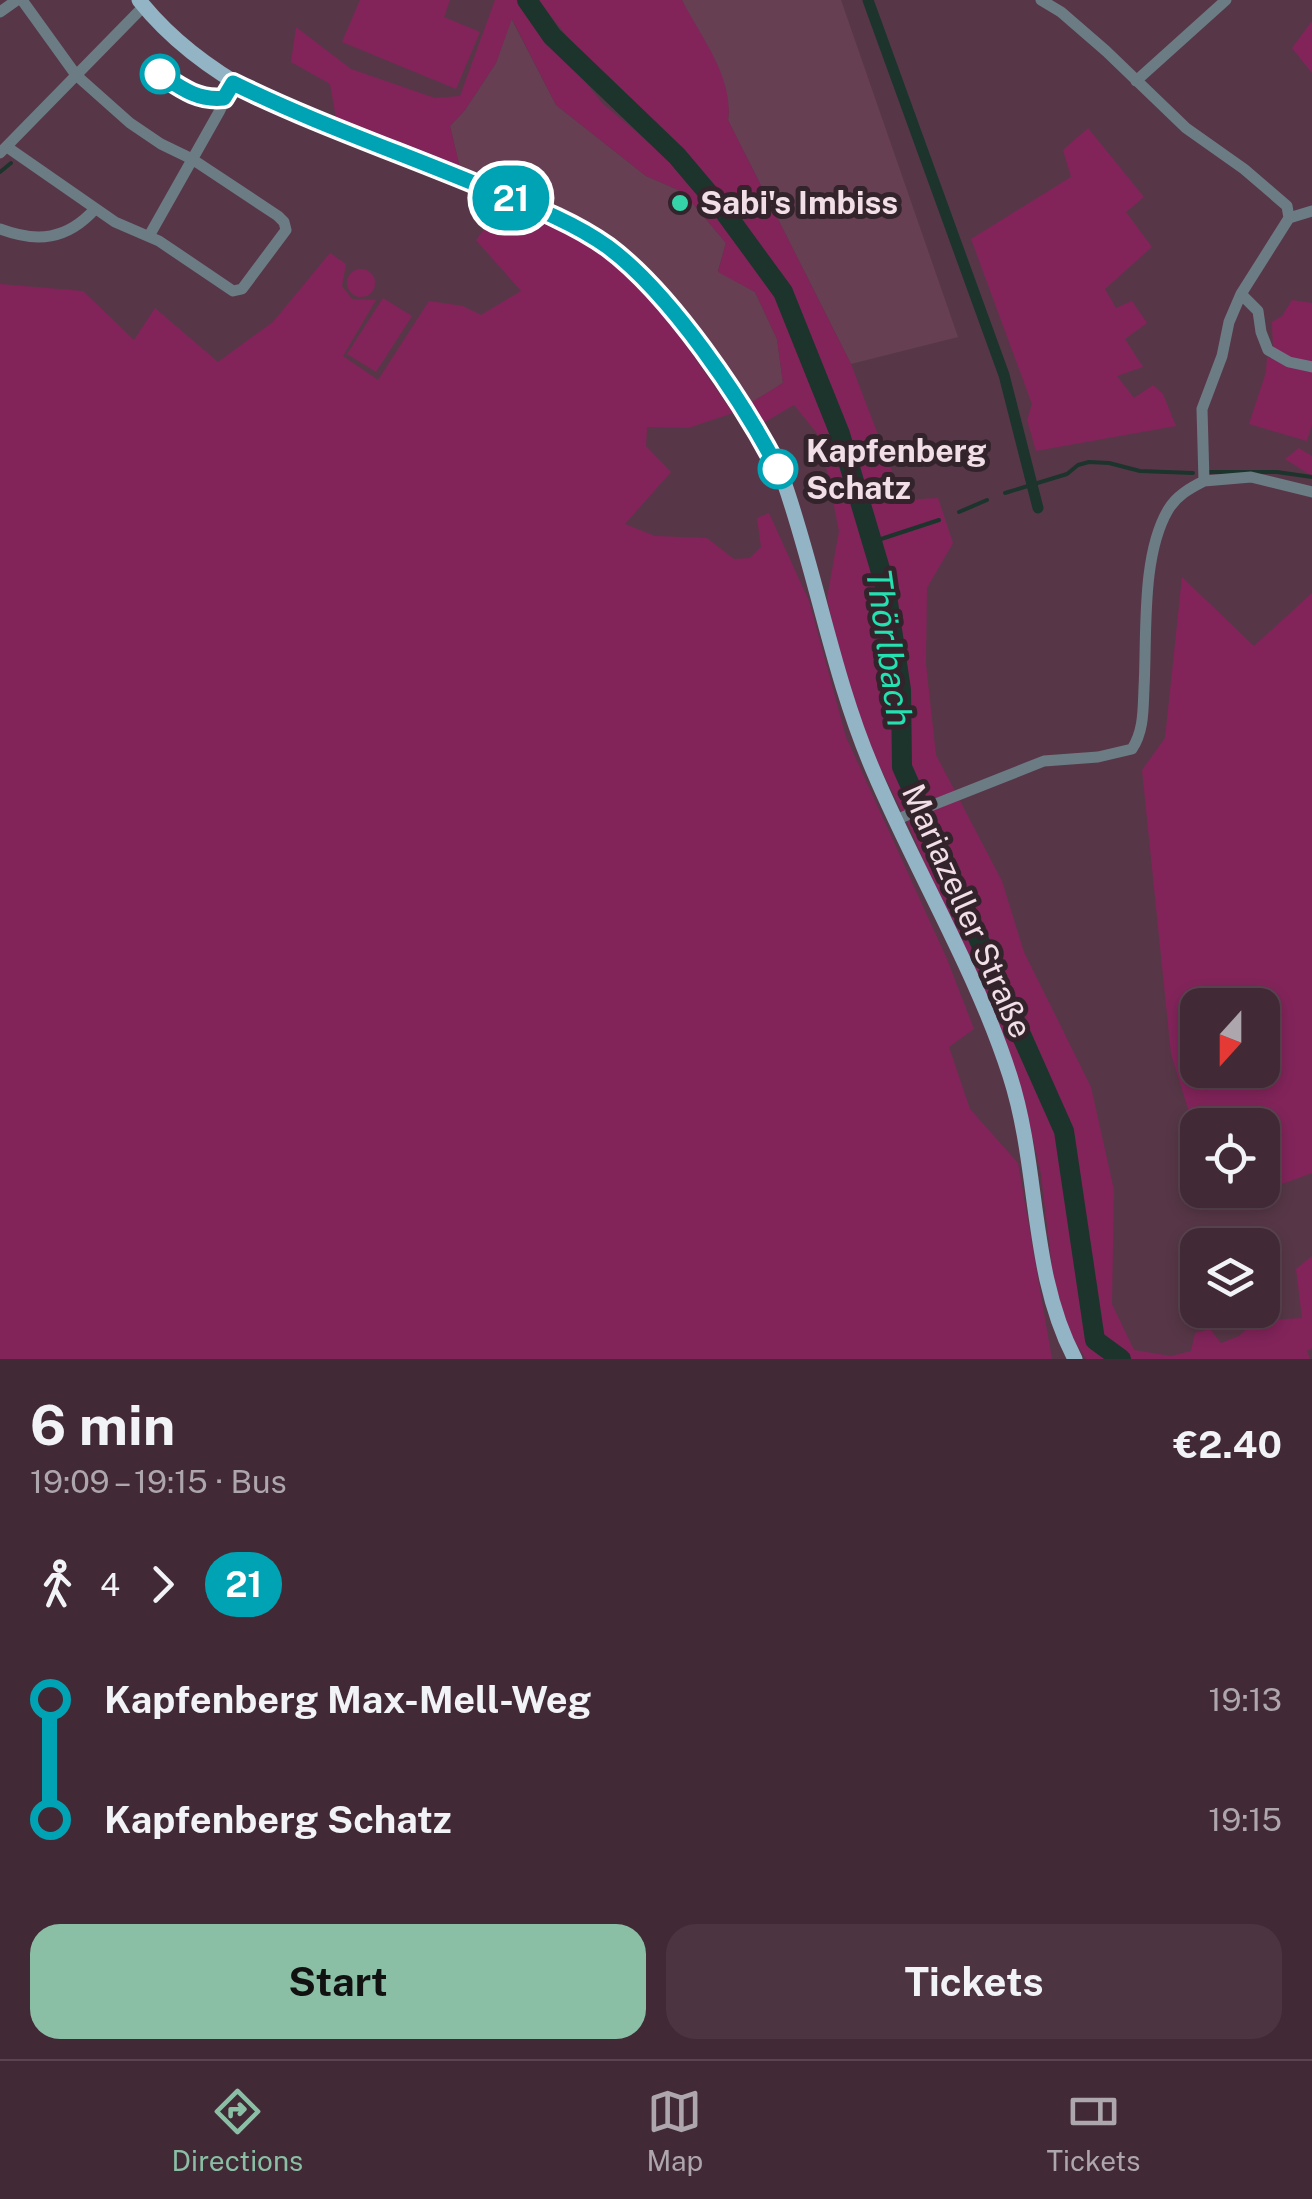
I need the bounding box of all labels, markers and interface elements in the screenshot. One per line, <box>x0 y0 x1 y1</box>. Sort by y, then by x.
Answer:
unlabelled marker <box>141 55 179 93</box>
line badge: 21 <box>466 166 556 230</box>
text: 21 <box>492 178 530 219</box>
place label: Sabi's Imbiss <box>700 184 898 221</box>
marker: Sabi's Imbiss <box>669 192 691 214</box>
place label: Kapfenberg Schatz <box>806 432 987 506</box>
marker: Kapfenberg Schatz <box>759 450 797 488</box>
water label: Thörlbach <box>858 567 921 729</box>
street label: Mariazeller Straße <box>895 778 1040 1043</box>
north arrow <box>1180 988 1280 1088</box>
map controls <box>1180 988 1280 1328</box>
button: locate <box>1180 1108 1280 1208</box>
button: layers <box>1180 1228 1280 1328</box>
text: 6 min <box>30 1393 175 1457</box>
text: €2.40 <box>1174 1422 1282 1467</box>
text: 19:09 – 19:15 · Bus <box>30 1463 287 1500</box>
icon: walk <box>30 1557 85 1612</box>
icon: forward <box>135 1557 190 1612</box>
text: 21 <box>225 1564 262 1605</box>
text: 4 <box>100 1566 120 1603</box>
text: Kapfenberg Max-Mell-Weg <box>104 1677 591 1722</box>
text: 19:13 <box>1209 1681 1282 1718</box>
text: Kapfenberg Schatz <box>104 1797 452 1842</box>
text: 19:15 <box>1208 1801 1282 1838</box>
button: Start <box>30 1924 646 2039</box>
button: Tickets <box>666 1924 1282 2039</box>
tab: Directions <box>172 2084 303 2177</box>
tab: Map <box>646 2084 703 2177</box>
tab: Tickets <box>1046 2084 1140 2177</box>

